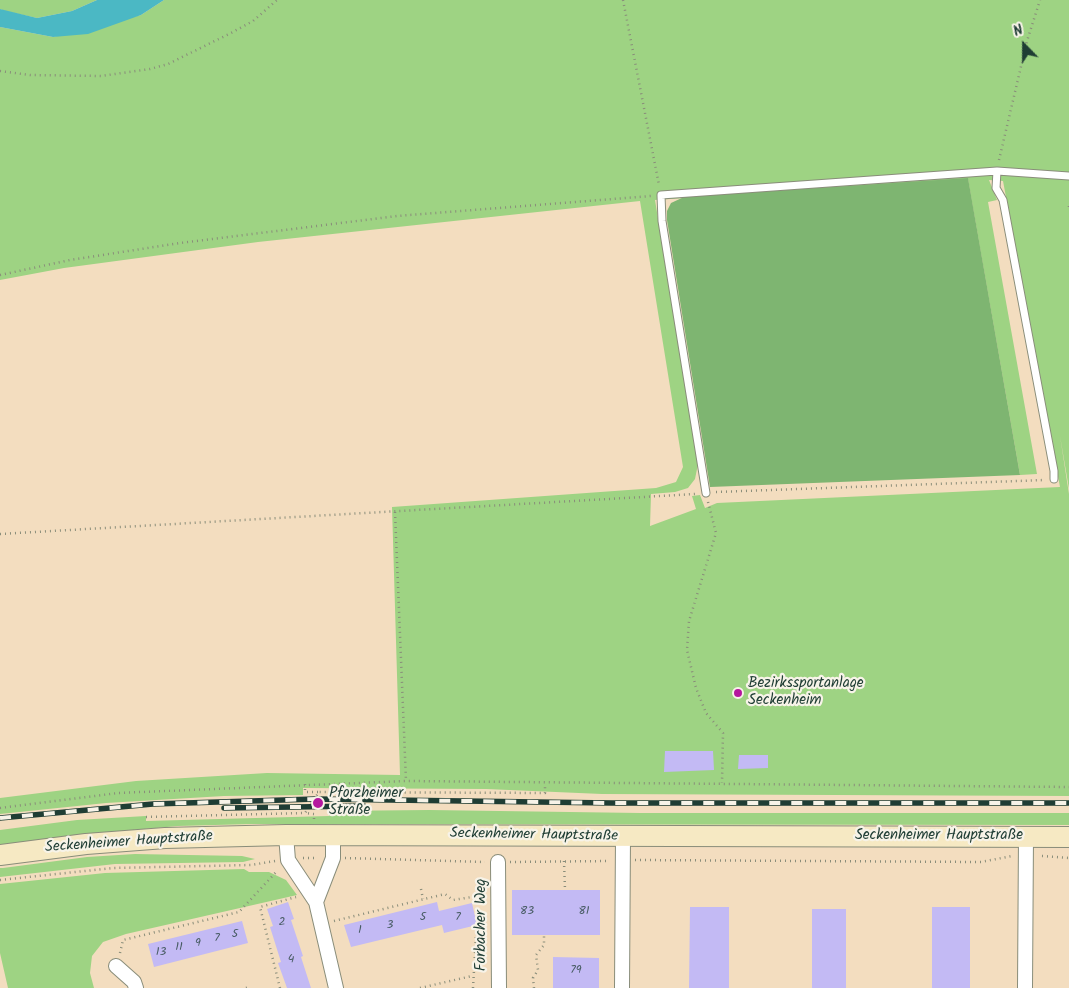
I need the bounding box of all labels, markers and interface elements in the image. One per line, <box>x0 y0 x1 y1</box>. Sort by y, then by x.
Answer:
text: N <box>1010 19 1027 43</box>
north arrow <box>999 20 1049 70</box>
place label: Bezirkssportanlage Seckenheim <box>748 675 864 710</box>
marker: Bezirkssportanlage Seckenheim <box>732 687 744 699</box>
place label: Pforzheimer Straße <box>329 785 403 820</box>
marker: Pforzheimer Straße <box>311 796 325 810</box>
street label: Seckenheimer Hauptstraße <box>450 826 618 846</box>
street label: Seckenheimer Hauptstraße <box>855 827 1023 845</box>
street label: Seckenheimer Hauptstraße <box>44 828 214 858</box>
street label: Forbacher Weg <box>473 879 491 971</box>
house number: 83 <box>520 905 534 919</box>
house number: 81 <box>579 905 589 919</box>
house number: 5 <box>420 911 426 925</box>
house number: 7 <box>455 911 461 925</box>
house number: 2 <box>279 916 285 930</box>
house number: 3 <box>387 919 393 933</box>
house number: 1 <box>358 924 362 938</box>
house number: 5 <box>232 928 238 942</box>
house number: 7 <box>214 932 220 946</box>
house number: 9 <box>195 937 201 951</box>
house number: 11 <box>175 941 183 955</box>
house number: 13 <box>156 946 166 960</box>
house number: 4 <box>288 953 294 967</box>
house number: 79 <box>570 964 582 978</box>

